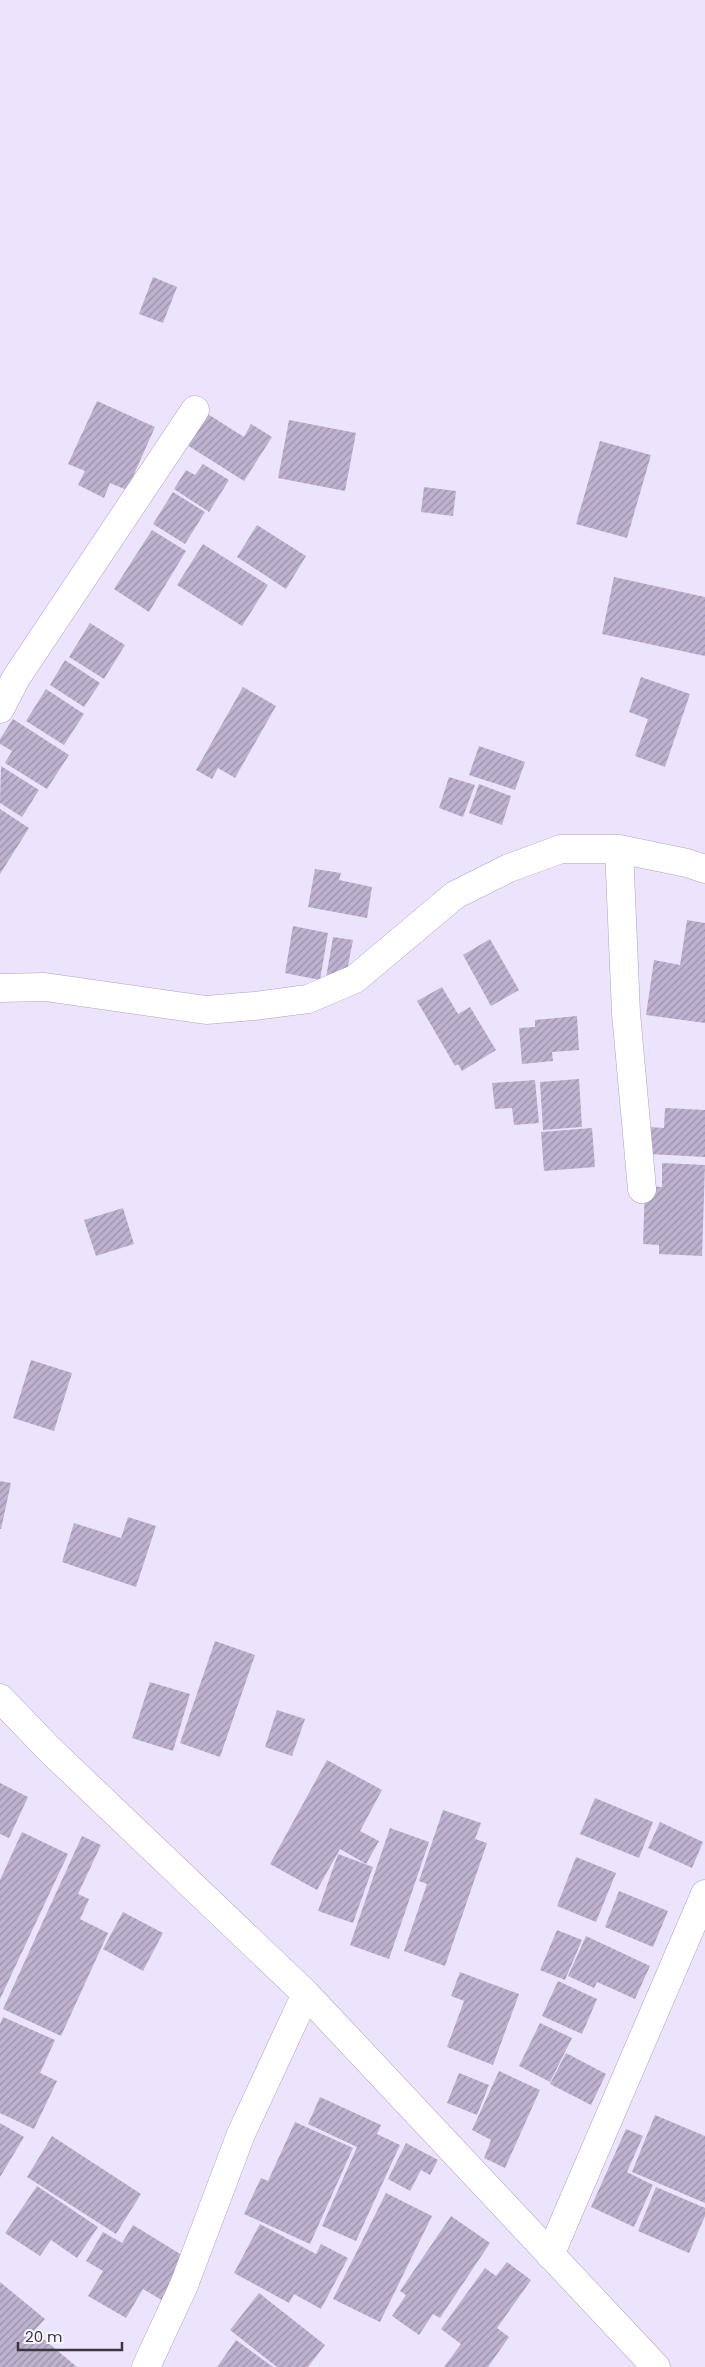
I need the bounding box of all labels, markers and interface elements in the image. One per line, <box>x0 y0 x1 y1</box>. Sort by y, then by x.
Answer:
scale bar <box>18 2320 121 2352</box>
text: 20 m <box>25 2326 63 2347</box>

